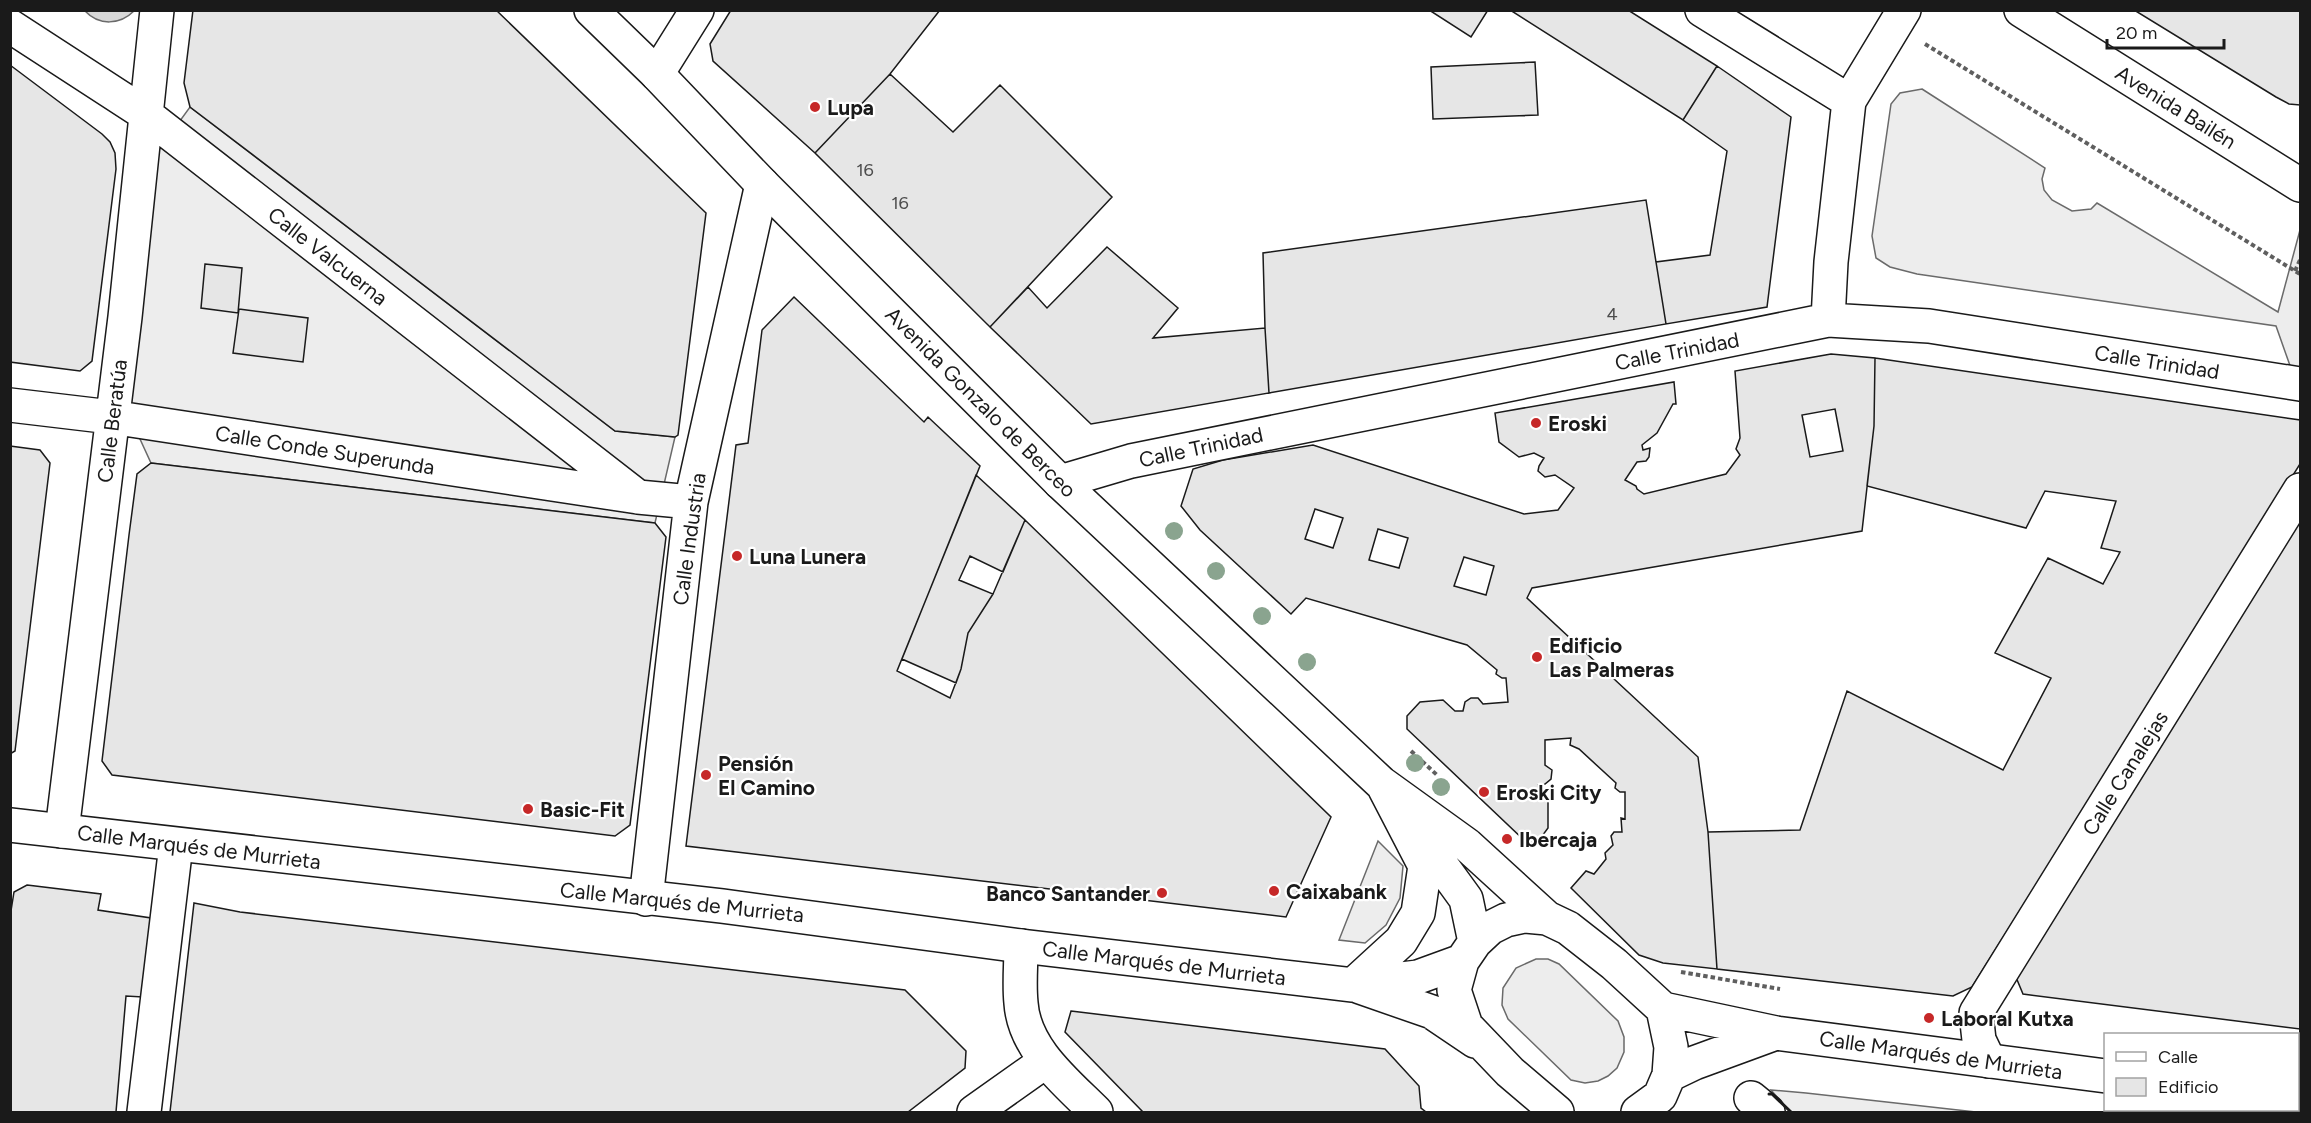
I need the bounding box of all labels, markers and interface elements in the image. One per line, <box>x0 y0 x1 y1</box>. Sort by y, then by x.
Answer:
scale bar <box>2107 12 2224 50</box>
text: 20 m <box>2116 22 2157 44</box>
street label: Avenida Bailén <box>2111 60 2241 154</box>
place label: Lupa <box>827 95 874 120</box>
marker: Lupa <box>808 100 822 114</box>
house number: 16 <box>856 159 874 181</box>
house number: 16 <box>891 192 909 214</box>
street label: Calle Valcuerna <box>263 202 393 310</box>
street label: Avenida Gonzalo de Berceo <box>881 302 1081 502</box>
house number: 4 <box>1606 303 1618 325</box>
street label: Calle Trinidad <box>1613 327 1741 375</box>
street label: Calle Trinidad <box>2093 340 2221 384</box>
street label: Calle Beratúa <box>92 358 132 484</box>
place label: Eroski <box>1548 411 1607 436</box>
marker: Eroski <box>1529 416 1543 430</box>
street label: Calle Conde Superunda <box>214 420 436 480</box>
street label: Calle Trinidad <box>1137 422 1265 472</box>
street label: Calle Industria <box>667 471 711 607</box>
place label: Luna Lunera <box>749 544 866 569</box>
marker: Luna Lunera <box>730 549 744 563</box>
place label: Edificio Las Palmeras <box>1549 633 1674 682</box>
marker: Edificio Las Palmeras <box>1530 650 1544 664</box>
street label: Calle Canalejas <box>2077 706 2173 840</box>
place label: Pensión El Camino <box>718 751 815 800</box>
marker: Pensión El Camino <box>699 768 713 782</box>
place label: Eroski City <box>1496 780 1602 805</box>
marker: Eroski City <box>1477 785 1491 799</box>
place label: Basic-Fit <box>540 797 625 822</box>
marker: Basic-Fit <box>521 802 535 816</box>
street label: Calle Marqués de Murrieta <box>76 820 322 874</box>
place label: Ibercaja <box>1519 827 1597 852</box>
marker: Ibercaja <box>1500 832 1514 846</box>
street label: Calle Marqués de Murrieta <box>559 877 805 927</box>
place label: Caixabank <box>1286 879 1388 904</box>
place label: Banco Santander <box>986 881 1150 906</box>
marker: Caixabank <box>1267 884 1281 898</box>
marker: Banco Santander <box>1155 886 1169 900</box>
street label: Calle Marqués de Murrieta <box>1041 936 1287 990</box>
place label: Laboral Kutxa <box>1941 1006 2074 1031</box>
marker: Laboral Kutxa <box>1922 1011 1936 1025</box>
street label: Calle Marqués de Murrieta <box>1818 1026 2064 1084</box>
legend <box>2104 1033 2299 1111</box>
text: Calle <box>2158 1046 2198 1068</box>
text: Edificio <box>2158 1076 2219 1098</box>

